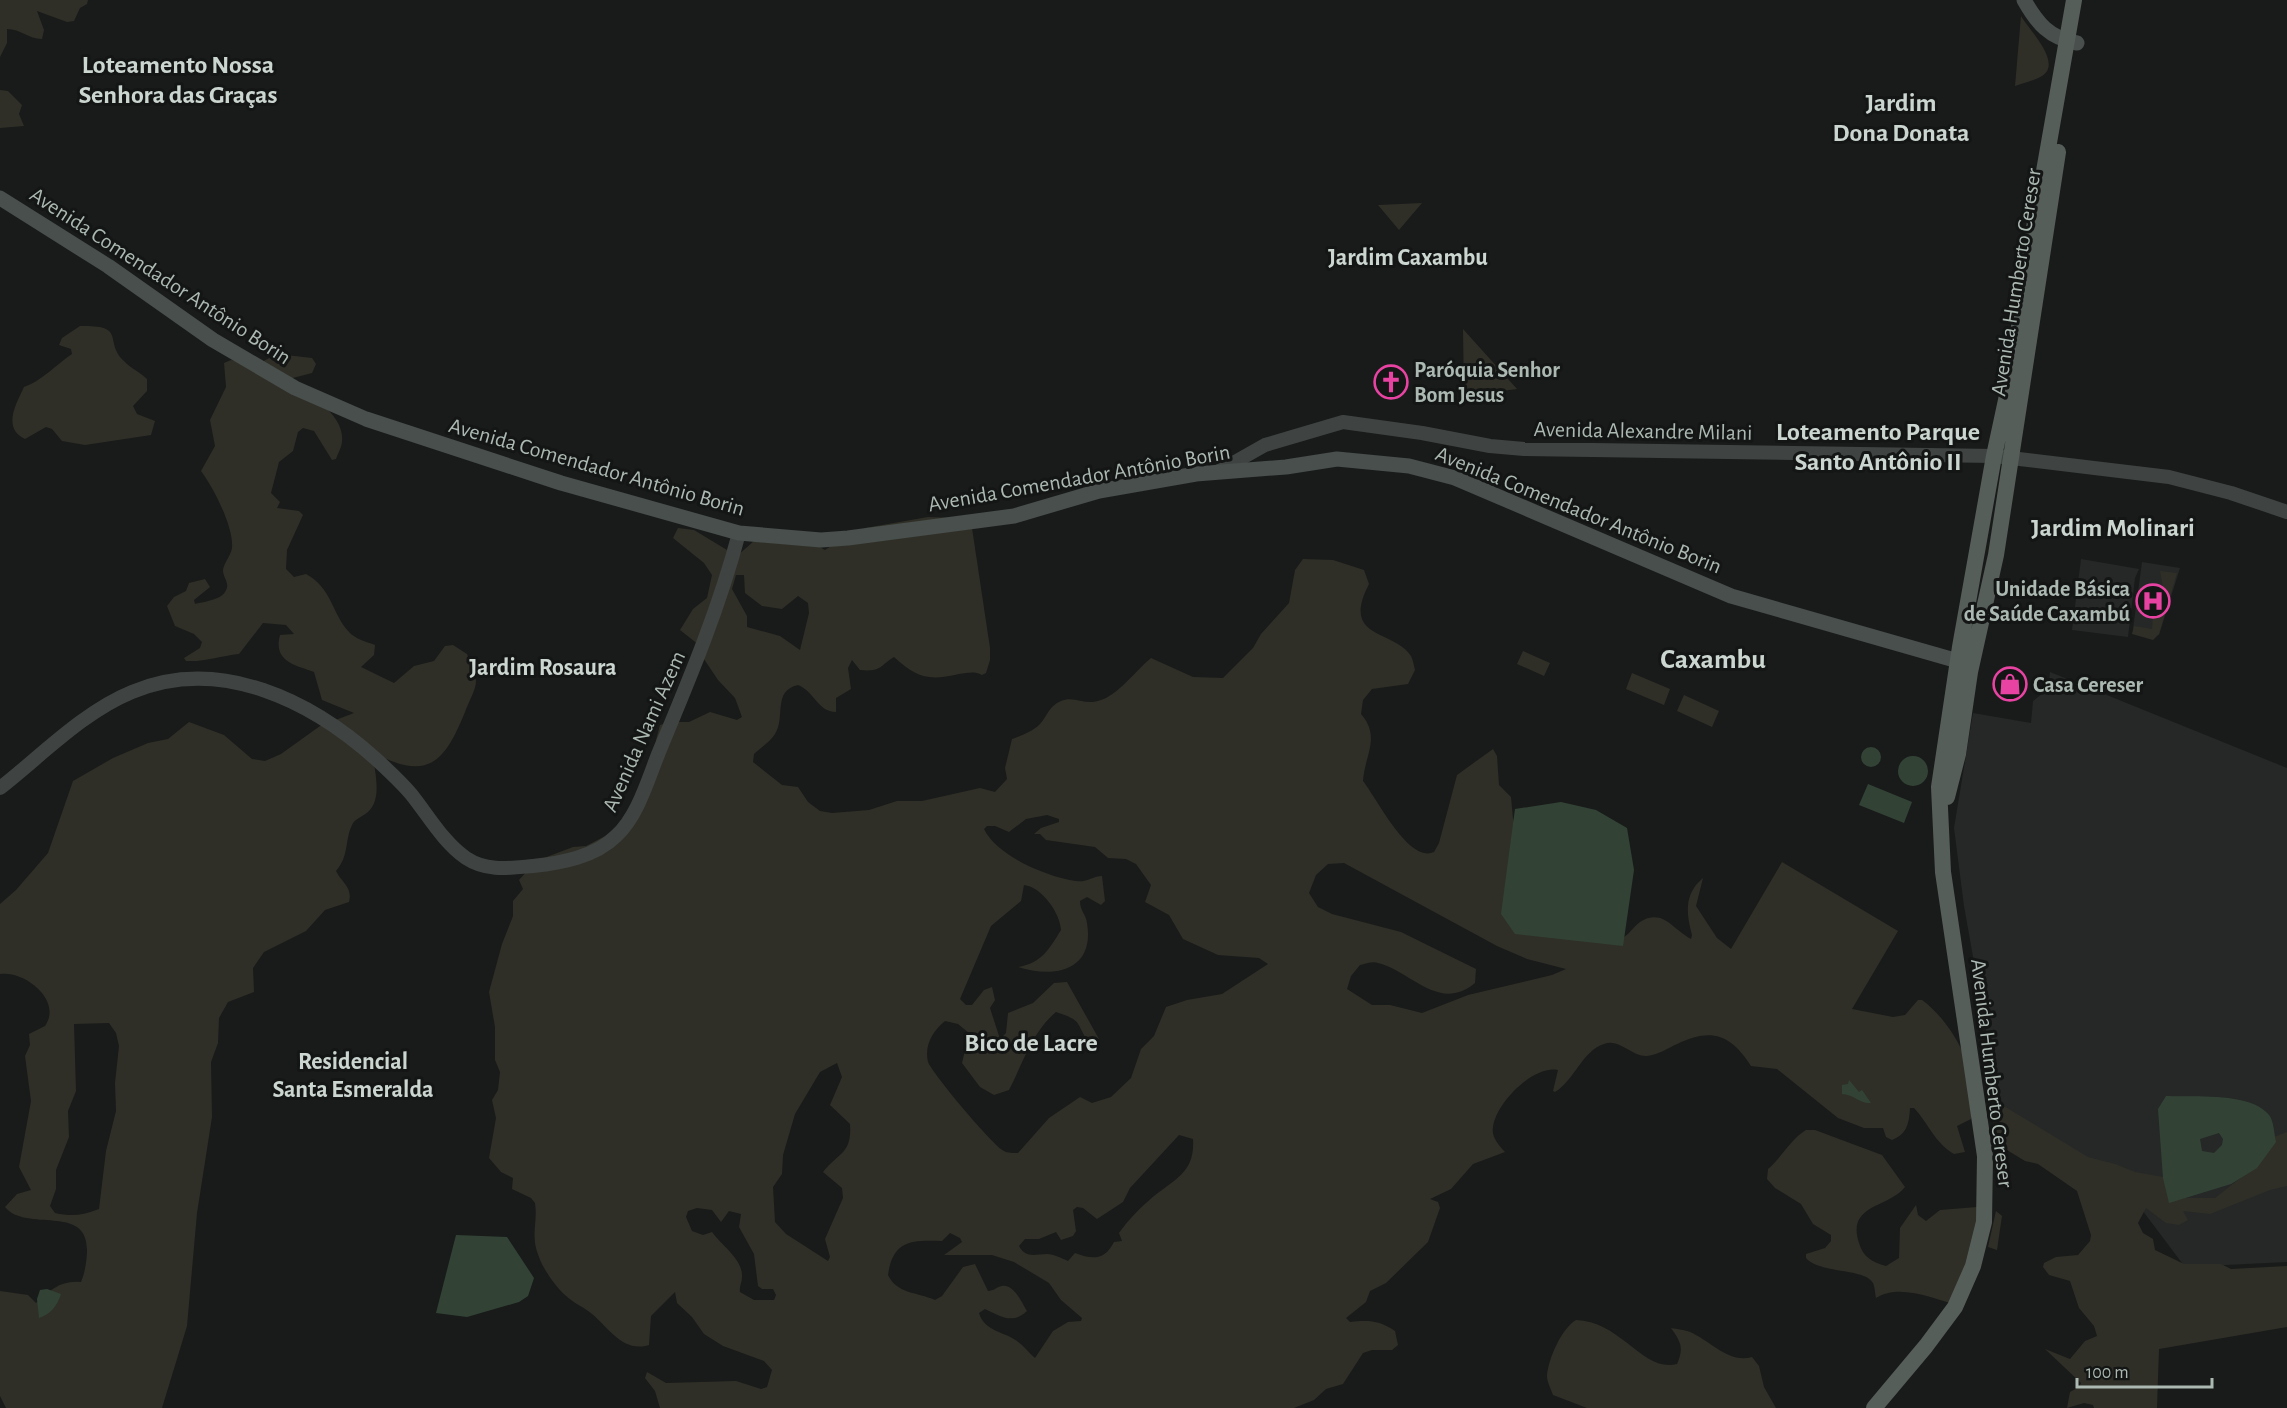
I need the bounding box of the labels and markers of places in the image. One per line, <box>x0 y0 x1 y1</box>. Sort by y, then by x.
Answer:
place label: Paróquia Senhor Bom Jesus <box>1414 359 1560 406</box>
church icon: Paróquia Senhor Bom Jesus <box>1373 364 1409 400</box>
place label: Unidade Básica de Saúde Caxambú <box>1964 578 2131 625</box>
hospital icon: Unidade Básica de Saúde Caxambú <box>2135 583 2171 619</box>
shop icon: Casa Cereser <box>1992 666 2028 702</box>
place label: Casa Cereser <box>2033 674 2144 696</box>

